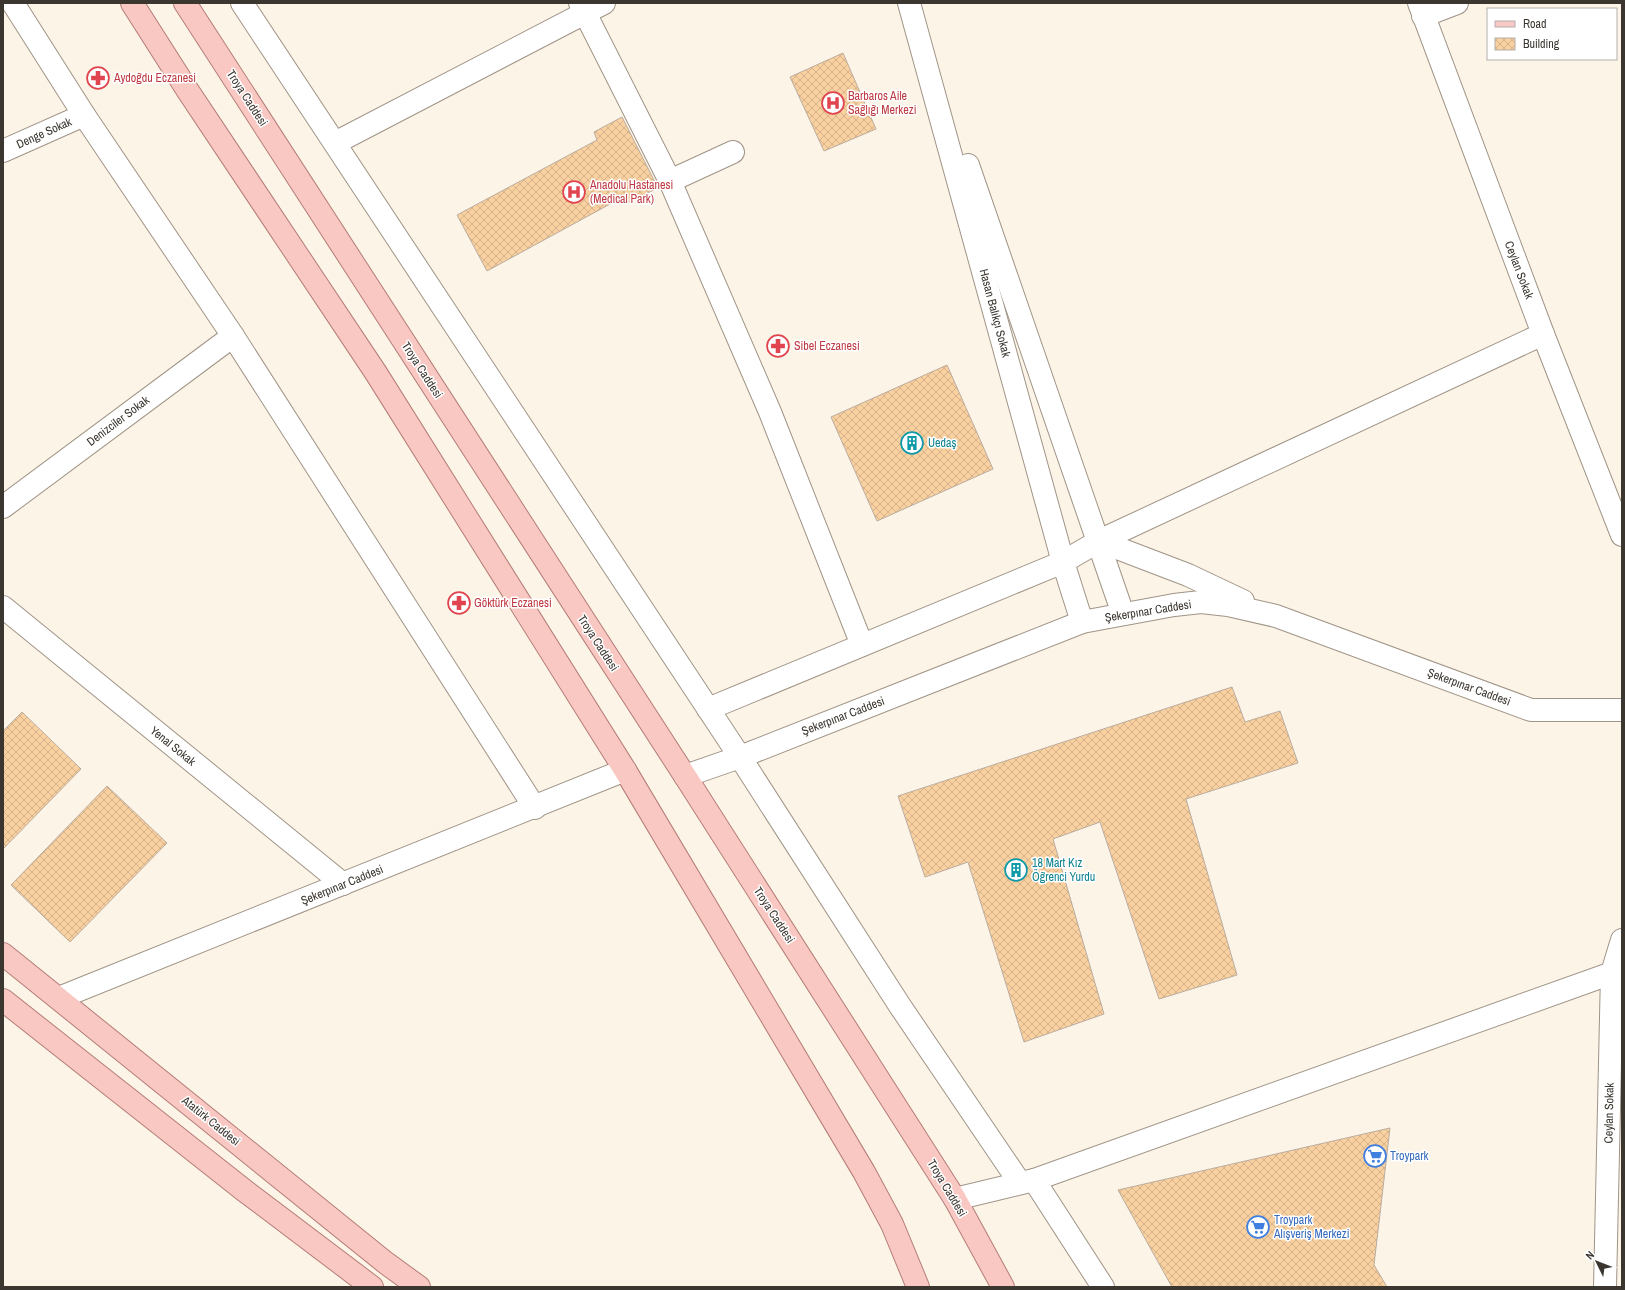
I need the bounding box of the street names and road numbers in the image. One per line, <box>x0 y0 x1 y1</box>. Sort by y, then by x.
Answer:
street label: Troya Caddesi <box>223 67 271 129</box>
street label: Denge Sokak <box>14 114 74 152</box>
street label: Ceylan Sokak <box>1501 239 1537 301</box>
street label: Hasan Balıkçı Sokak <box>976 267 1014 359</box>
street label: Troya Caddesi <box>398 339 446 401</box>
street label: Denizciler Sokak <box>83 392 153 450</box>
street label: Şekerpınar Caddesi <box>1104 596 1192 626</box>
street label: Troya Caddesi <box>574 612 622 674</box>
street label: Şekerpınar Caddesi <box>1425 665 1513 709</box>
street label: Şekerpınar Caddesi <box>799 693 887 739</box>
street label: Yenal Sokak <box>147 723 199 769</box>
street label: Şekerpınar Caddesi <box>298 861 386 909</box>
street label: Troya Caddesi <box>750 884 798 946</box>
street label: Ceylan Sokak <box>1600 1082 1618 1143</box>
street label: Atatürk Caddesi <box>178 1092 243 1149</box>
street label: Troya Caddesi <box>924 1156 970 1220</box>

